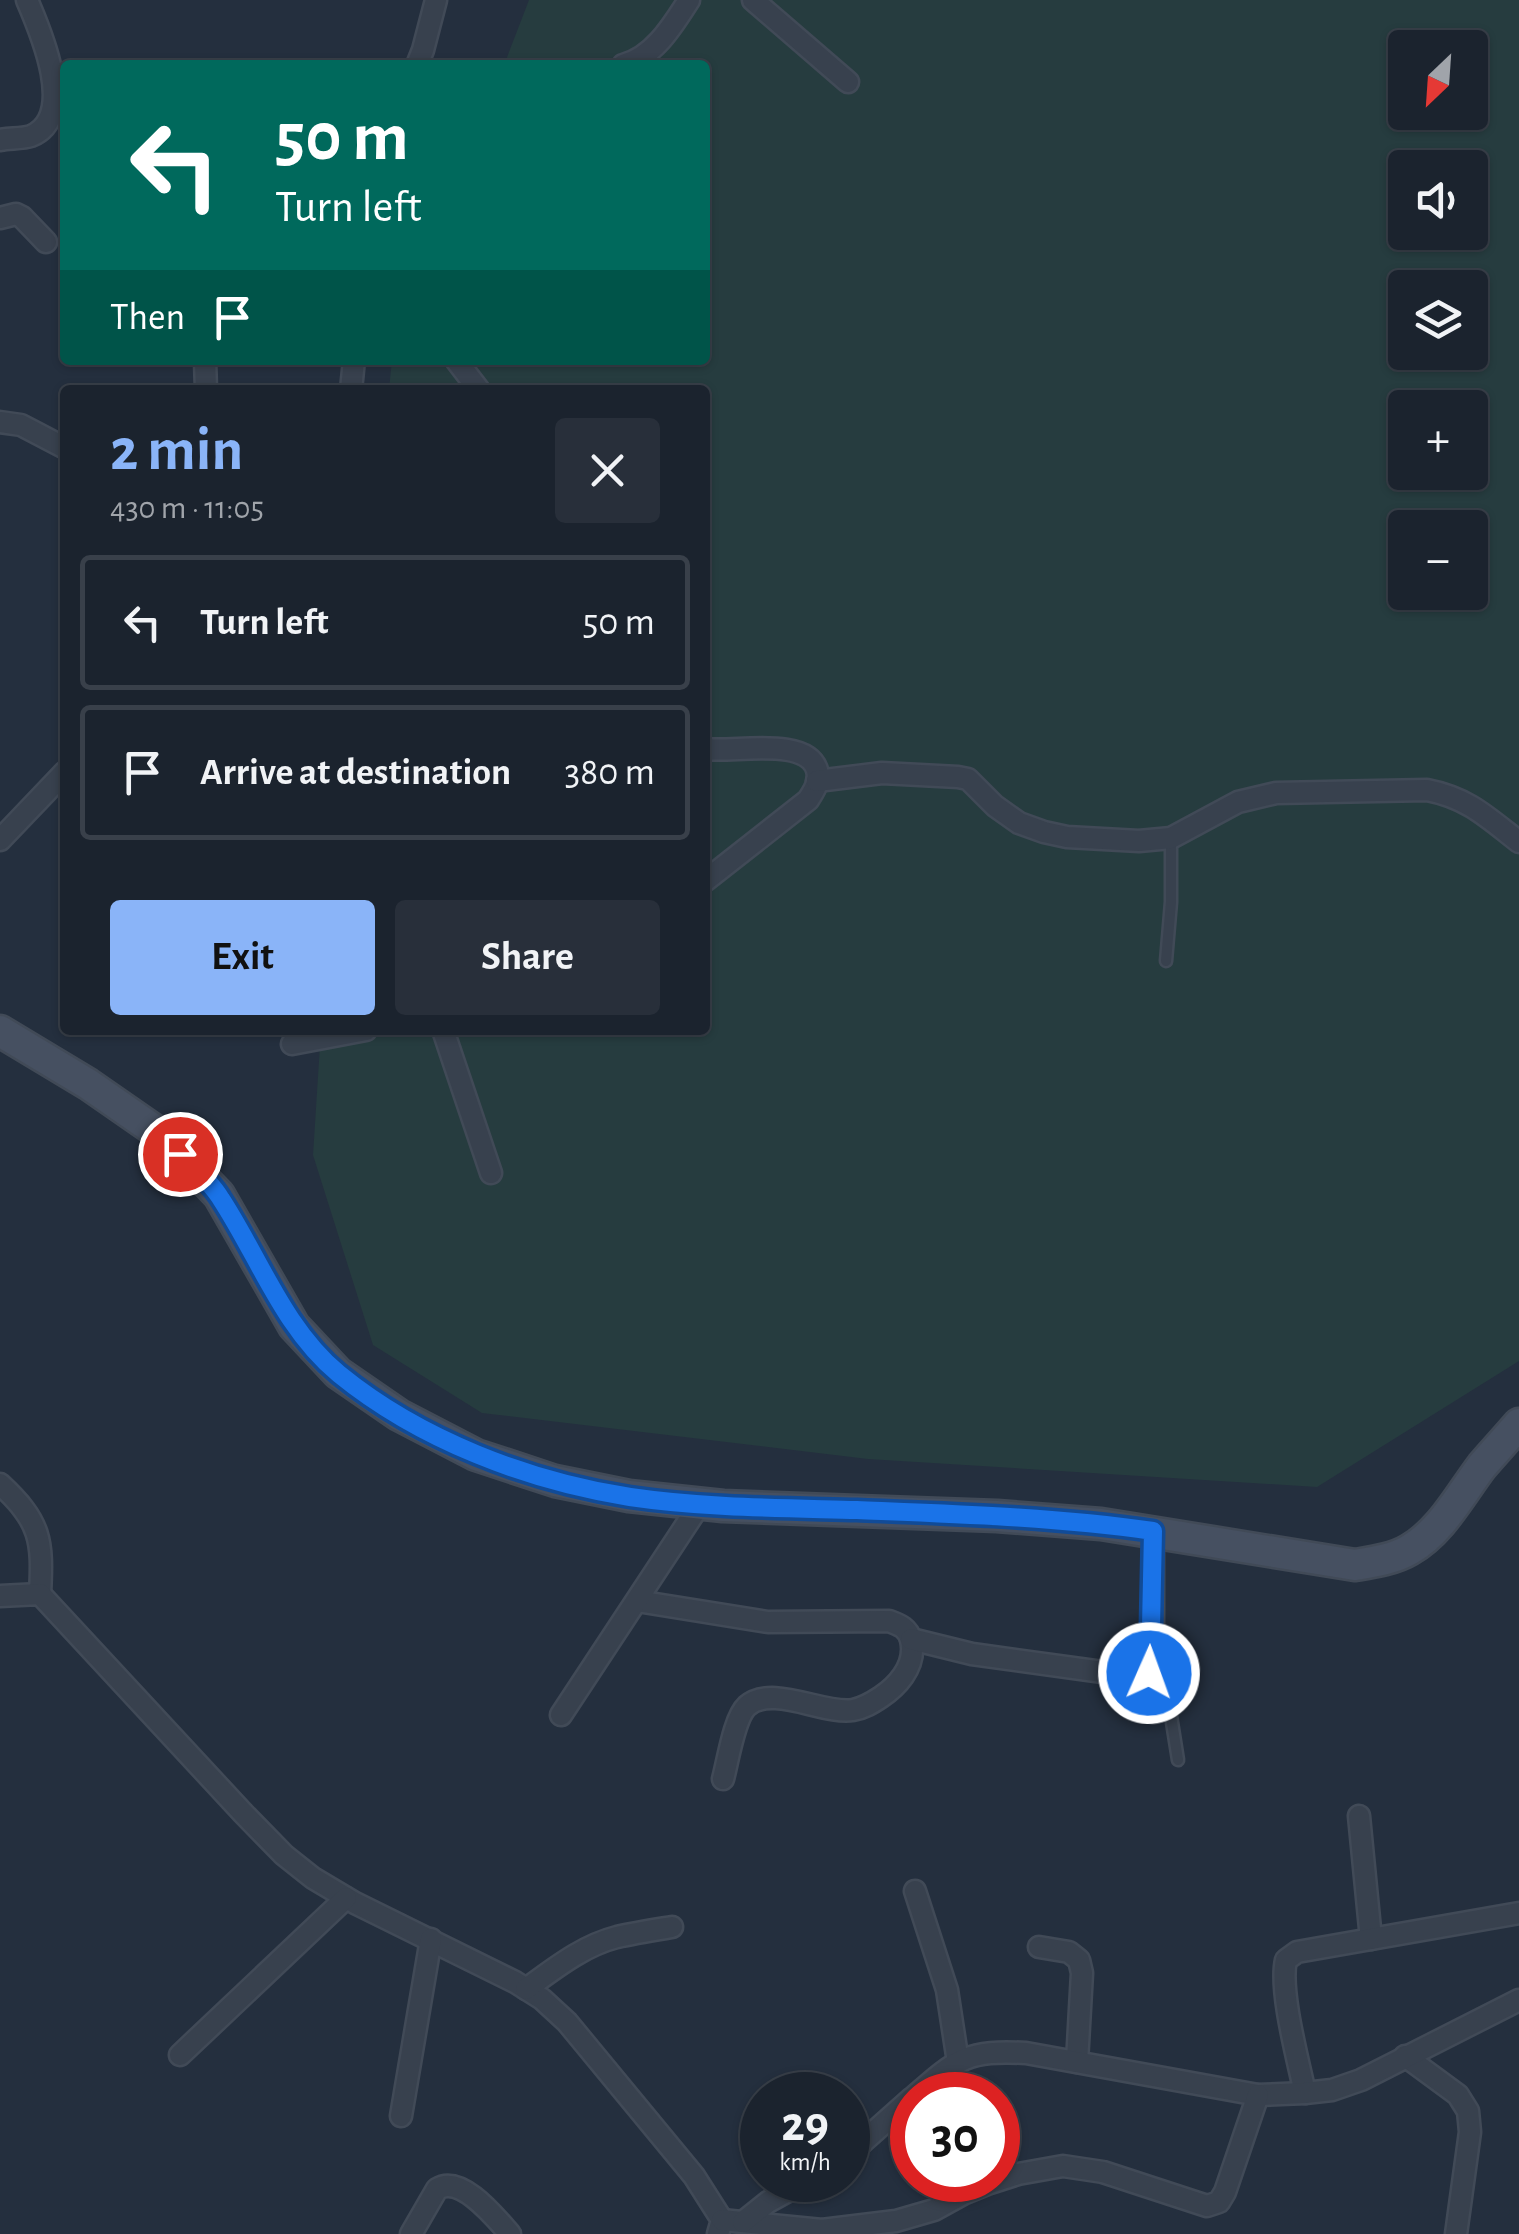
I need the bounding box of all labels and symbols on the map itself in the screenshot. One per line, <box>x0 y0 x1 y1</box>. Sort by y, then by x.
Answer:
north arrow <box>1388 30 1488 130</box>
pin <box>138 1112 223 1197</box>
position arrow <box>1097 1621 1201 1725</box>
speed limit sign: 30 <box>890 2072 1020 2202</box>

